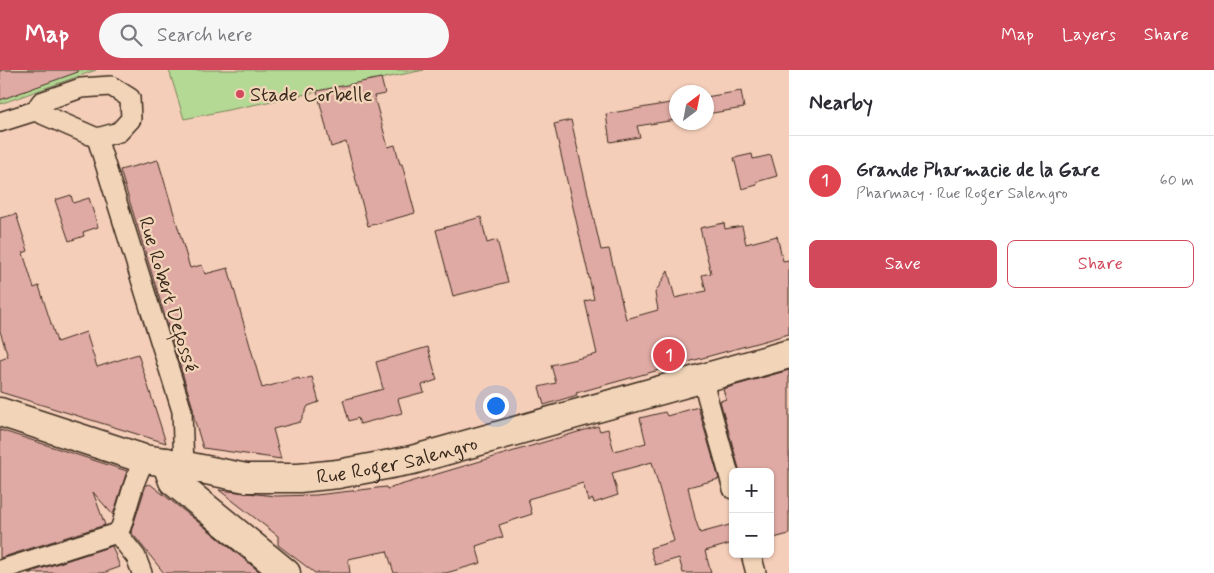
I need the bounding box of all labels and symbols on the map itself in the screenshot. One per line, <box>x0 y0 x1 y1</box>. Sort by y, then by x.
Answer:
place label: Stade Corbelle <box>250 82 373 109</box>
north arrow <box>669 85 714 130</box>
marker: Stade Corbelle <box>234 88 246 100</box>
street label: Rue Robert Defossé <box>129 214 204 376</box>
pin: 1 <box>653 336 685 374</box>
your location <box>483 393 509 419</box>
street label: Rue Roger Salengro <box>315 430 481 491</box>

